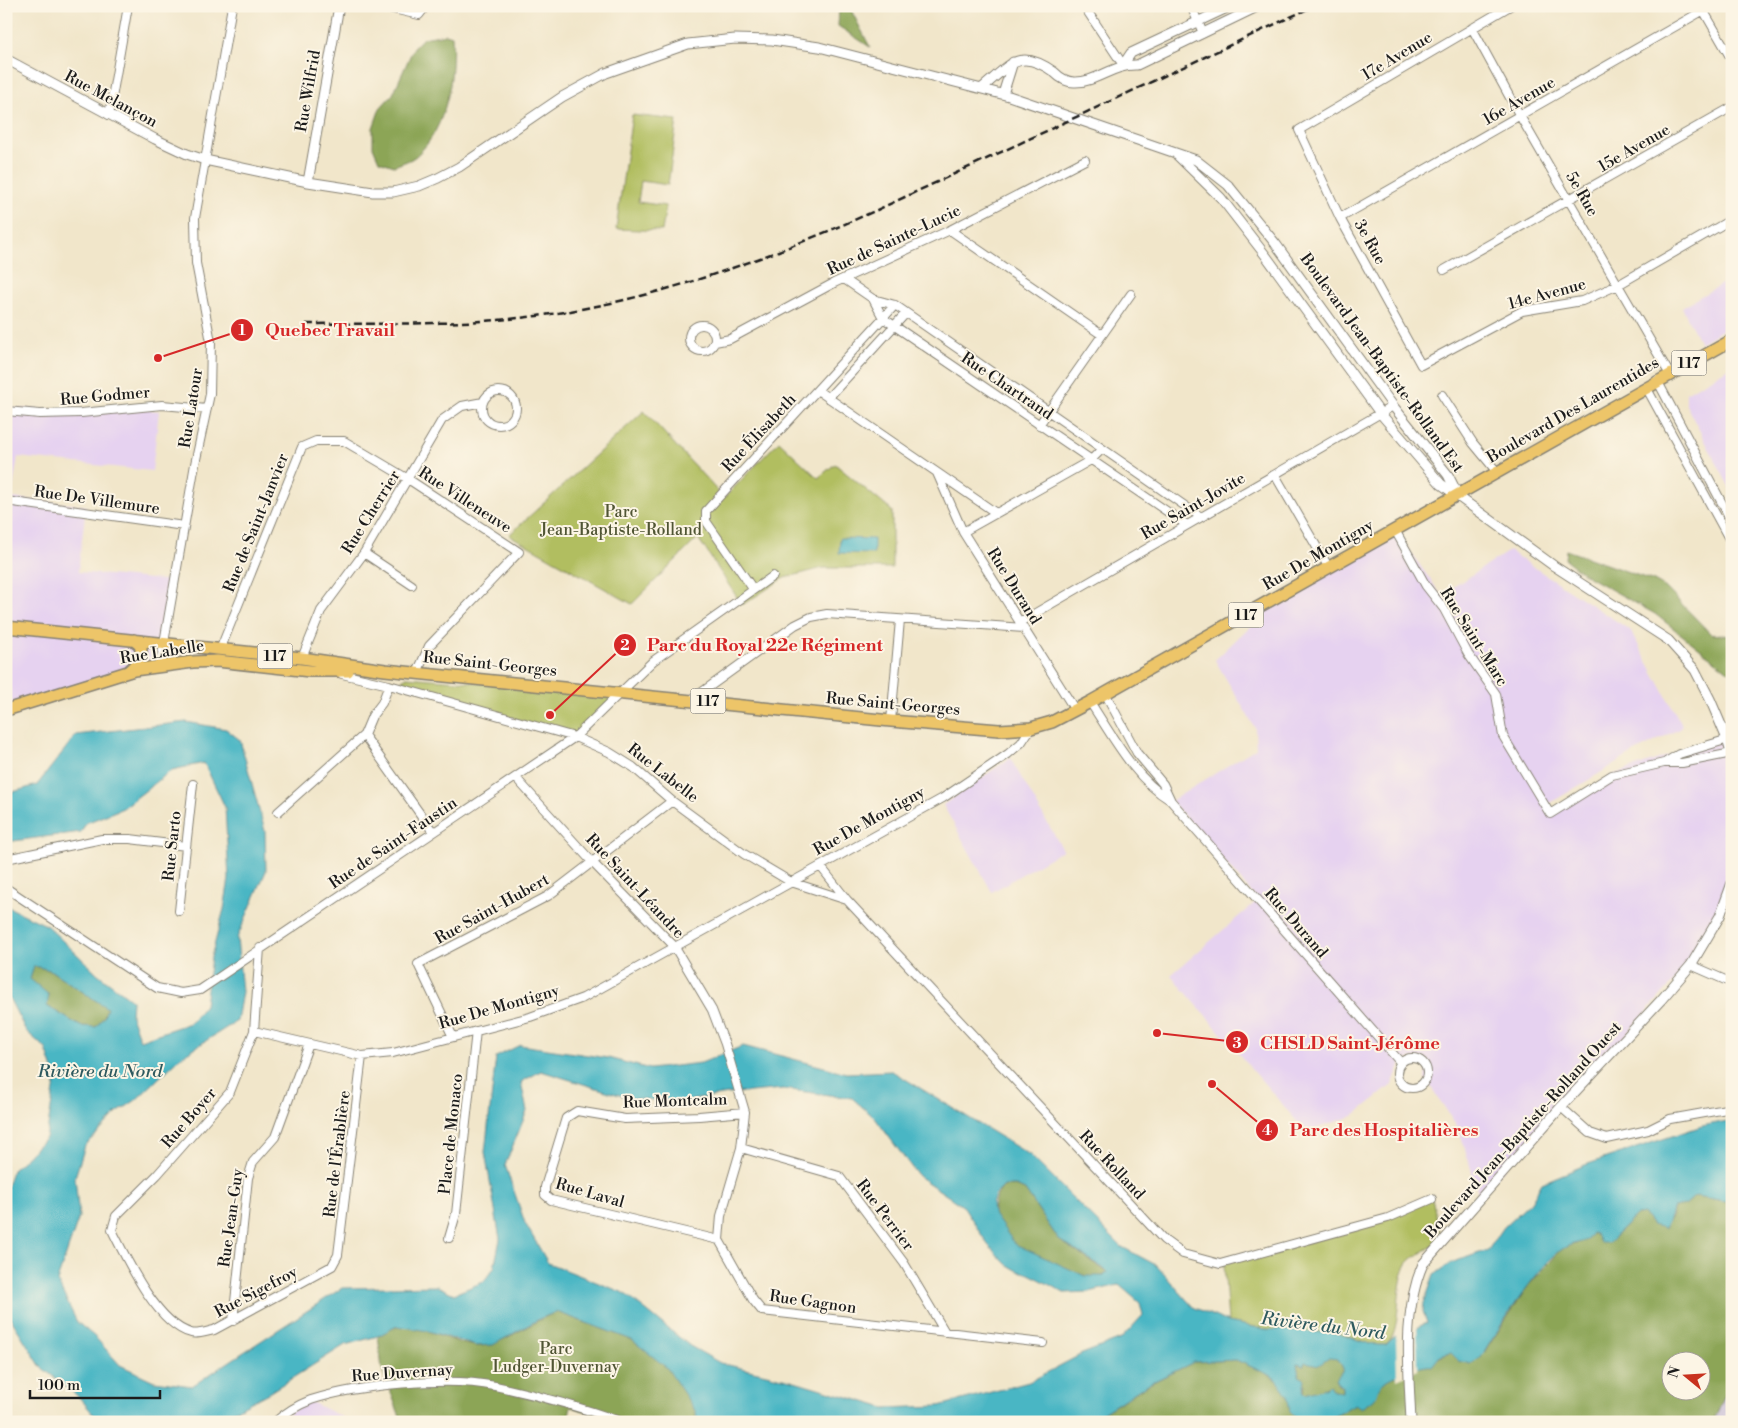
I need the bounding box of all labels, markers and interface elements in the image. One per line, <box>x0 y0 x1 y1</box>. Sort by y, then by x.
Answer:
street label: 17e Avenue <box>1358 27 1436 85</box>
street label: Rue Wilfrid <box>291 48 325 134</box>
street label: Rue Melançon <box>61 66 161 132</box>
street label: 16e Avenue <box>1479 72 1559 130</box>
street label: 15e Avenue <box>1594 119 1674 177</box>
street label: 5e Rue <box>1561 168 1603 220</box>
street label: Rue de Sainte-Lucie <box>824 200 964 280</box>
street label: 3e Rue <box>1350 216 1390 268</box>
street label: Boulevard Jean-Baptiste-Rolland Est <box>1295 249 1468 477</box>
street label: 14e Avenue <box>1506 274 1588 314</box>
callout: Quebec Travail <box>230 313 405 346</box>
text: Quebec Travail <box>265 319 395 342</box>
text: 1 <box>238 321 246 340</box>
street label: Rue Chartrand <box>957 348 1057 424</box>
road number: 117 <box>1672 350 1706 376</box>
street label: Boulevard Des Laurentides <box>1483 352 1663 468</box>
street label: Rue Latour <box>175 366 207 449</box>
street label: Rue Godmer <box>59 382 151 410</box>
street label: Rue Élisabeth <box>716 388 801 477</box>
street label: Rue de Saint-Janvier <box>219 450 293 595</box>
street label: Rue Villeneuve <box>414 462 516 538</box>
street label: Rue Cherrier <box>337 466 405 558</box>
street label: Rue Saint-Jovite <box>1137 468 1249 544</box>
street label: Rue De Villemure <box>33 481 161 519</box>
park label: Parc Jean-Baptiste-Rolland <box>539 502 702 540</box>
street label: Rue De Montigny <box>1259 515 1377 595</box>
street label: Rue Durand <box>983 544 1045 628</box>
street label: Rue Saint-Marc <box>1436 584 1512 690</box>
road number: 117 <box>1228 602 1264 628</box>
callout: Parc du Royal 22e Régiment <box>612 628 893 661</box>
text: Parc du Royal 22e Régiment <box>647 634 884 657</box>
street label: Rue Labelle <box>118 635 206 669</box>
text: 2 <box>620 636 630 655</box>
road number: 117 <box>258 644 292 668</box>
street label: Rue Saint-Georges <box>422 647 558 681</box>
road number: 117 <box>690 688 726 714</box>
street label: Rue Saint-Georges <box>825 688 961 720</box>
street label: Rue Labelle <box>623 739 703 807</box>
street label: Rue De Montigny <box>810 782 928 860</box>
street label: Rue de Saint-Faustin <box>325 792 461 893</box>
street label: Rue Sarto <box>158 810 186 882</box>
street label: Rue Saint-Léandre <box>581 829 689 943</box>
street label: Rue Saint-Hubert <box>431 869 553 949</box>
street label: Rue Durand <box>1260 884 1332 962</box>
street label: Rue De Montigny <box>436 980 562 1034</box>
street label: Boulevard Jean-Baptiste-Rolland Ouest <box>1420 1017 1626 1243</box>
callout: CHSLD Saint-Jérôme <box>1225 1026 1450 1059</box>
text: CHSLD Saint-Jérôme <box>1260 1032 1440 1055</box>
text: 3 <box>1232 1034 1242 1053</box>
water label: Rivière du Nord <box>37 1060 163 1083</box>
street label: Place de Monaco <box>435 1073 467 1195</box>
street label: Rue Boyer <box>157 1083 221 1152</box>
street label: Rue de l'Érablière <box>317 1089 355 1219</box>
street label: Rue Montcalm <box>622 1089 728 1113</box>
callout: Parc des Hospitalières <box>1254 1113 1488 1146</box>
text: Parc des Hospitalières <box>1289 1119 1479 1142</box>
text: 4 <box>1262 1121 1272 1140</box>
street label: Rue Rolland <box>1075 1126 1149 1204</box>
street label: Rue Jean-Guy <box>214 1167 248 1269</box>
street label: Rue Laval <box>553 1174 627 1212</box>
street label: Rue Perrier <box>852 1175 918 1255</box>
street label: Rue Sigefroy <box>211 1262 301 1322</box>
street label: Rue Gagnon <box>768 1286 858 1318</box>
water label: Rivière du Nord <box>1259 1307 1387 1345</box>
park label: Parc Ludger-Duvernay <box>492 1339 620 1377</box>
north arrow <box>1660 1350 1710 1400</box>
street label: Rue Duvernay <box>351 1359 453 1387</box>
text: N <box>1664 1364 1685 1380</box>
scale bar <box>30 1368 160 1400</box>
text: 100 m <box>38 1376 80 1395</box>

